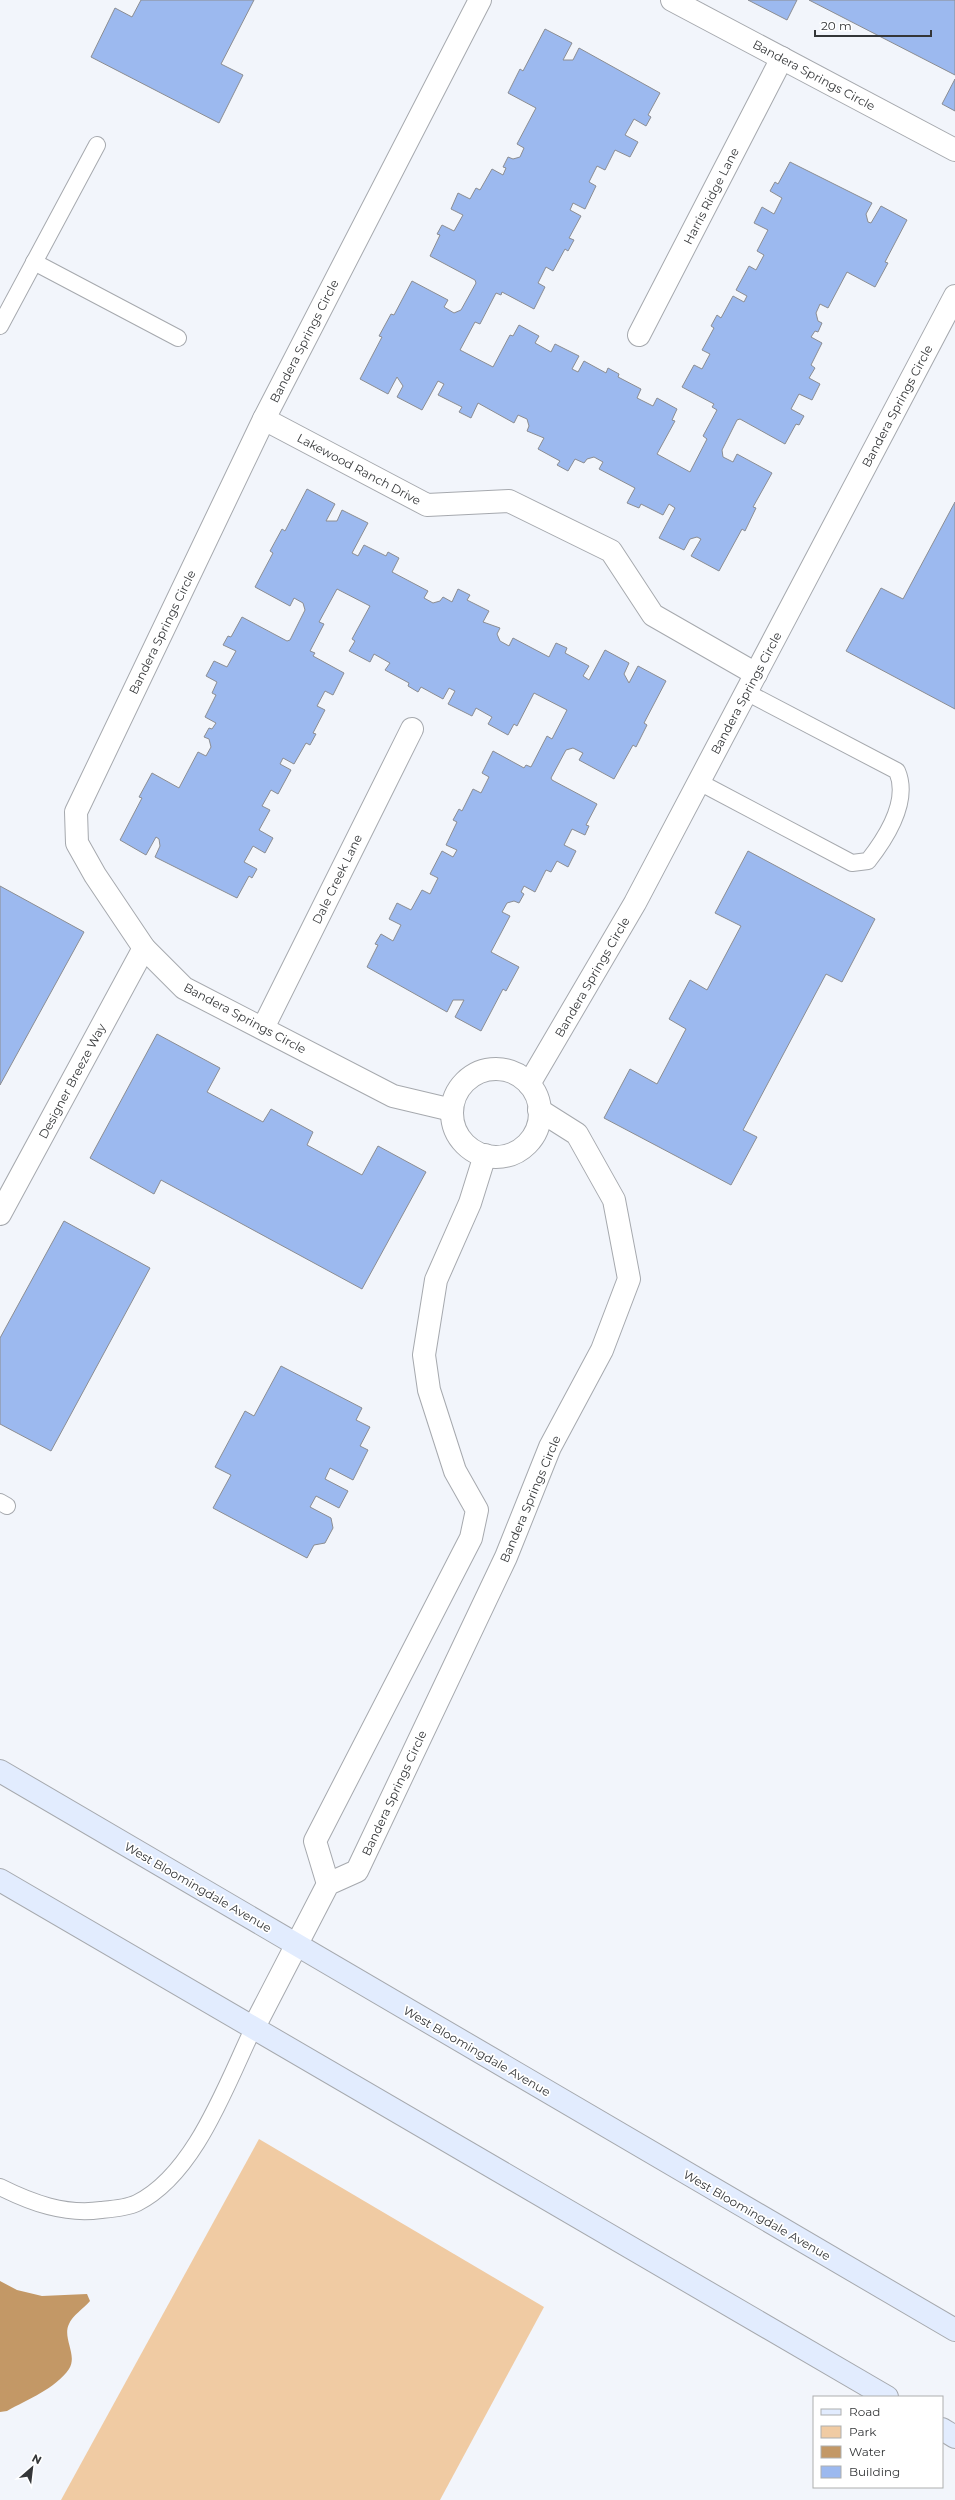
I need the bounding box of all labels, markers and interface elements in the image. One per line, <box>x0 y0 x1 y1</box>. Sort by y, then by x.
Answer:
scale bar <box>815 12 931 38</box>
text: 20 m <box>821 18 852 33</box>
street label: Bandera Springs Circle <box>750 36 878 114</box>
street label: Harris Ridge Lane <box>680 145 742 247</box>
street label: Bandera Springs Circle <box>266 277 342 405</box>
street label: Bandera Springs Circle <box>858 342 936 470</box>
street label: Lakewood Ranch Drive <box>295 430 423 508</box>
street label: Bandera Springs Circle <box>125 567 199 697</box>
street label: Bandera Springs Circle <box>707 629 785 757</box>
street label: Dale Creek Lane <box>309 832 365 926</box>
street label: Bandera Springs Circle <box>551 914 633 1040</box>
street label: Bandera Springs Circle <box>181 979 309 1057</box>
street label: Designer Breeze Way <box>35 1020 109 1141</box>
street label: Bandera Springs Circle <box>496 1433 564 1565</box>
street label: Bandera Springs Circle <box>358 1728 430 1858</box>
street label: West Bloomingdale Avenue <box>122 1839 274 1935</box>
street label: West Bloomingdale Avenue <box>401 2003 553 2099</box>
street label: West Bloomingdale Avenue <box>681 2167 833 2263</box>
legend <box>813 2396 943 2488</box>
text: Road <box>849 2404 880 2419</box>
text: Park <box>849 2424 877 2439</box>
text: Water <box>849 2444 886 2459</box>
north arrow <box>12 2448 52 2488</box>
text: N <box>29 2451 44 2467</box>
text: Building <box>849 2464 900 2479</box>

